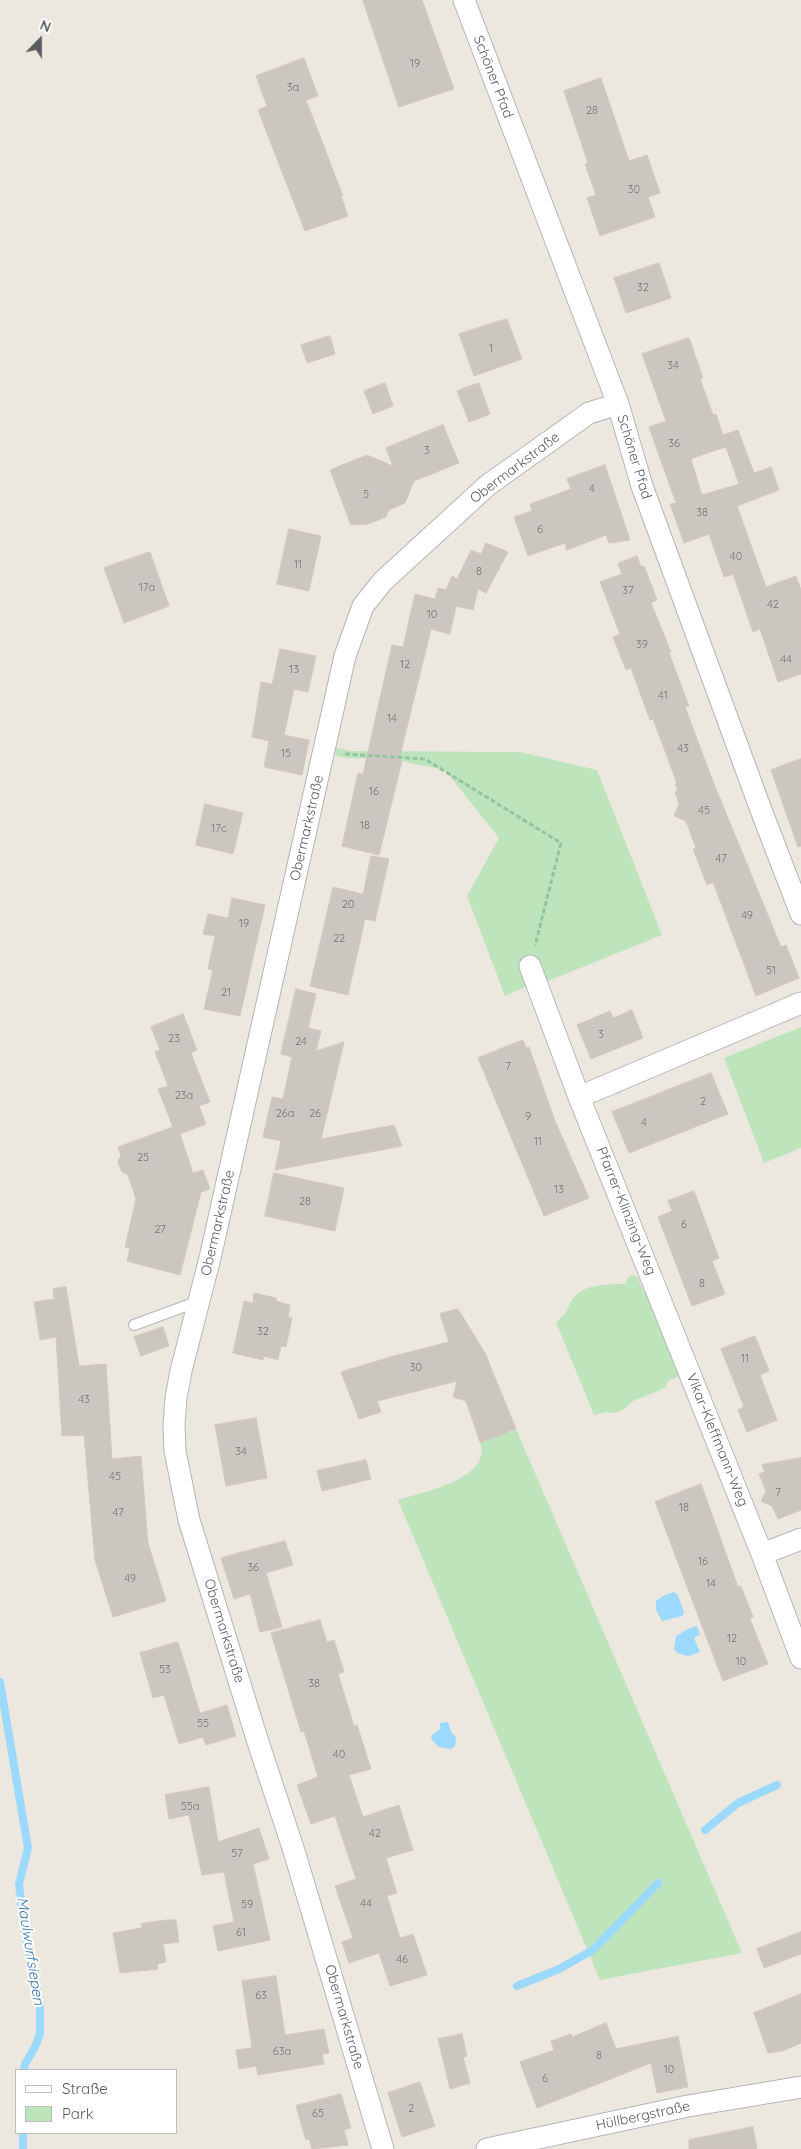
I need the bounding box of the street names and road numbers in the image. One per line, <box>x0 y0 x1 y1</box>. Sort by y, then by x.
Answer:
street label: Schöner Pfad <box>470 33 516 121</box>
street label: Schöner Pfad <box>613 413 655 501</box>
street label: Obermarkstraße <box>467 429 563 507</box>
street label: Obermarkstraße <box>287 774 327 882</box>
street label: Pfarrer-Klinzing-Weg <box>593 1144 659 1278</box>
street label: Obermarkstraße <box>198 1169 238 1277</box>
street label: Vikar-Kleffmann-Weg <box>683 1371 751 1509</box>
street label: Obermarkstraße <box>200 1577 248 1685</box>
street label: Obermarkstraße <box>321 1963 367 2071</box>
street label: Hüllbergstraße <box>594 2098 692 2134</box>

